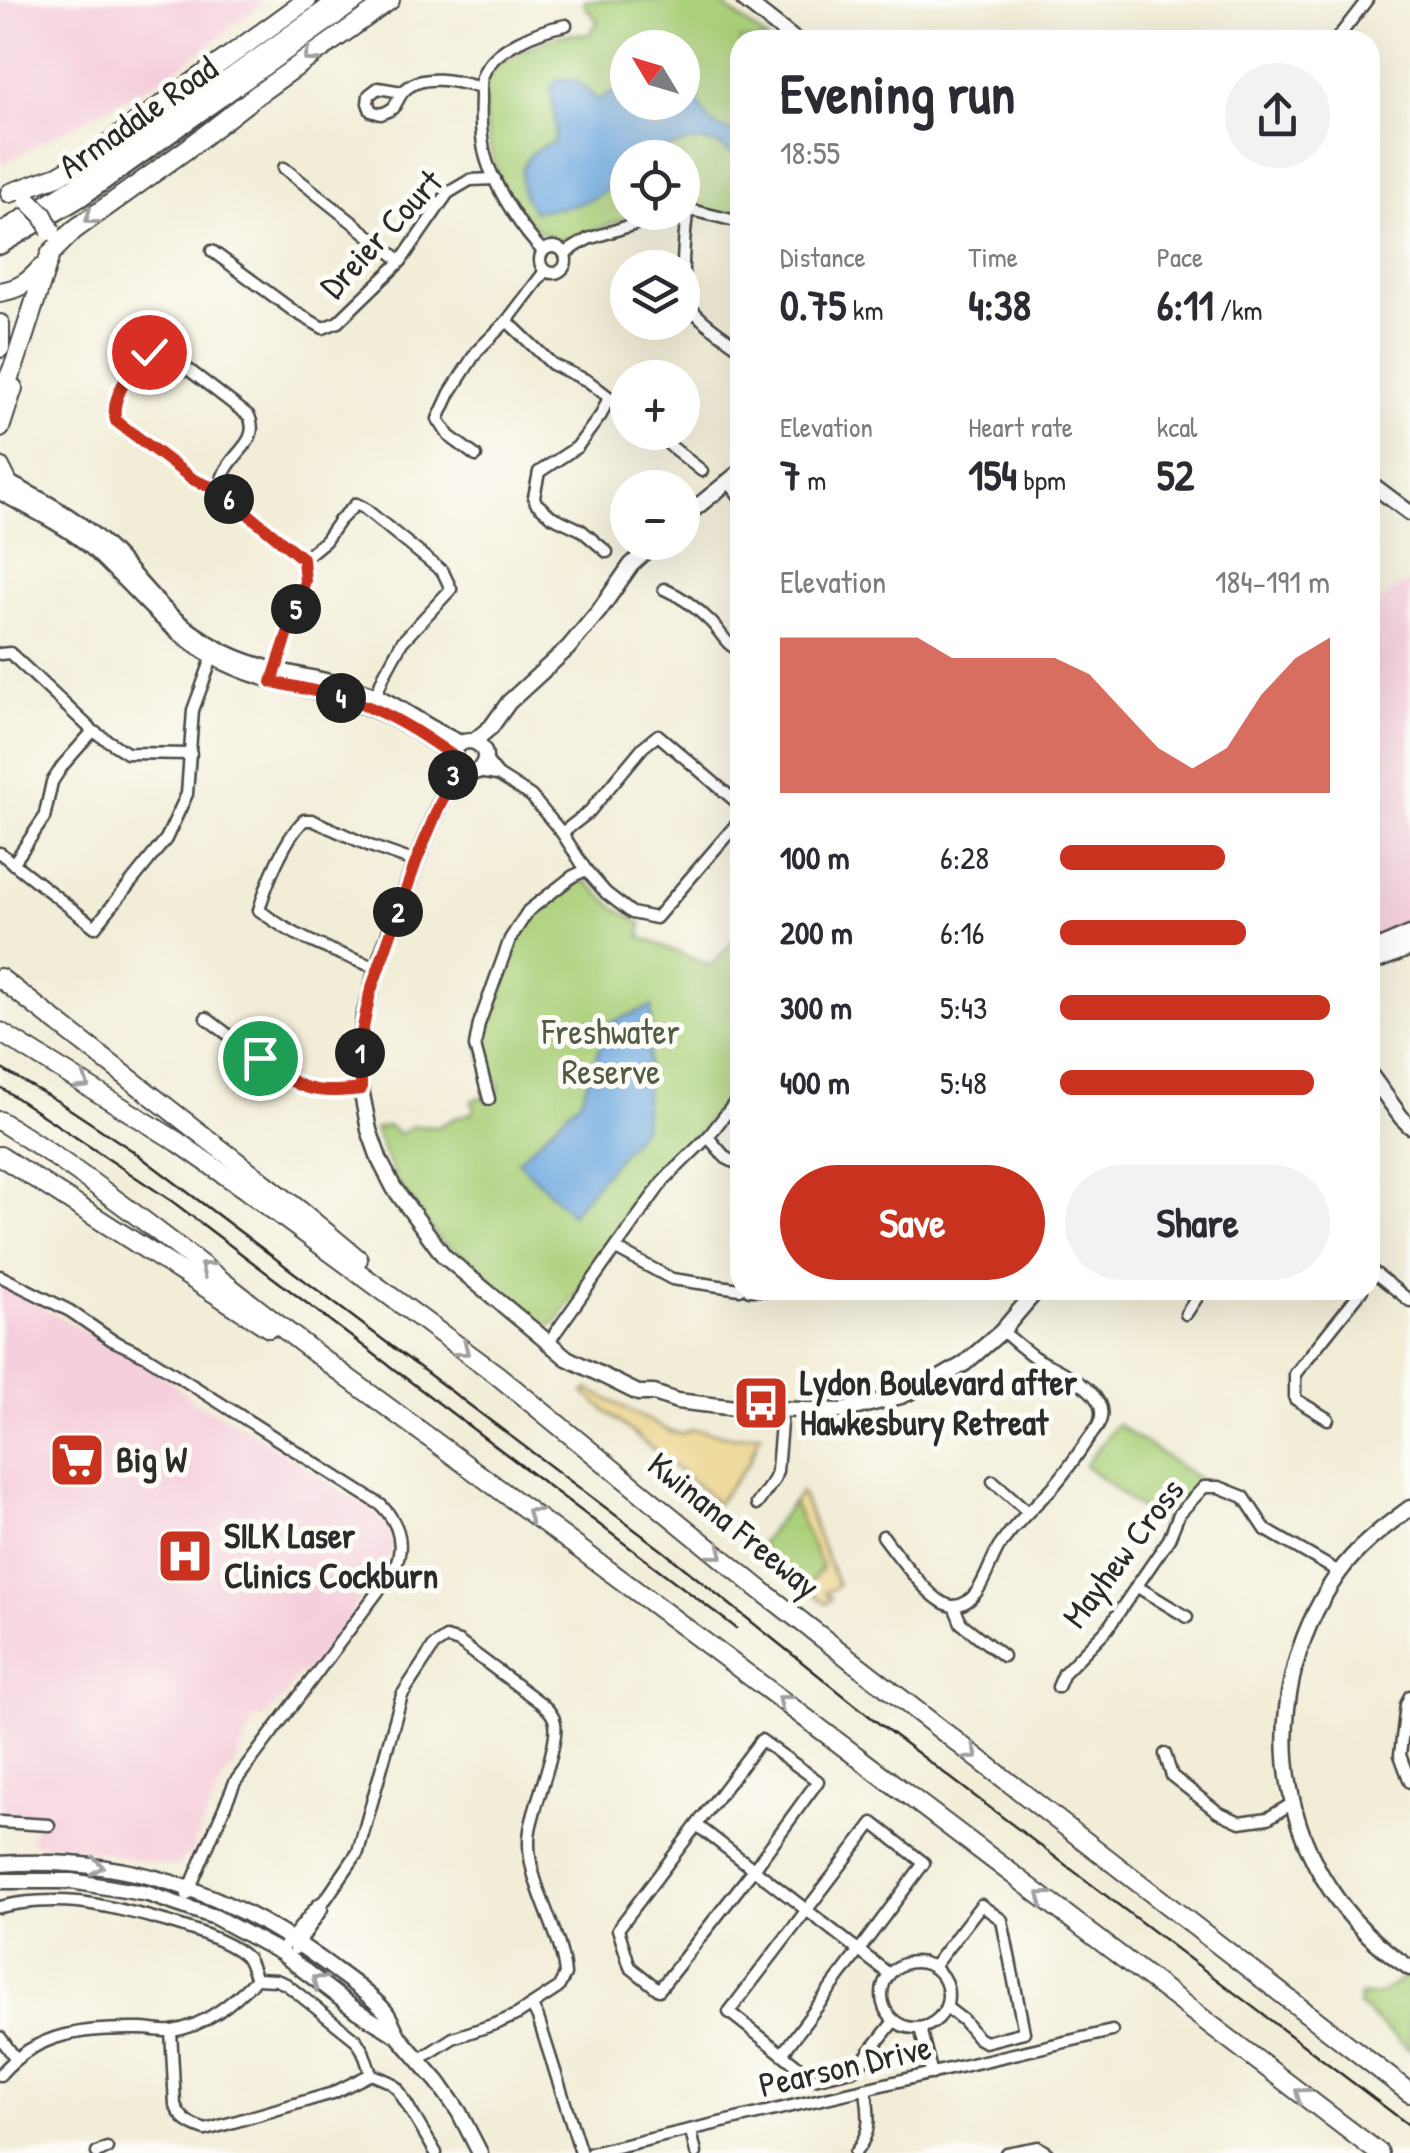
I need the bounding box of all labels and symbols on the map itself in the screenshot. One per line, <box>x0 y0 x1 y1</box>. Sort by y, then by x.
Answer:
north arrow <box>610 30 700 120</box>
one-way arrow <box>303 44 321 62</box>
street label: Armadale Road <box>49 45 227 189</box>
street label: Dreier Court <box>309 158 453 308</box>
one-way arrow <box>84 206 102 224</box>
pin <box>107 310 192 395</box>
pin: 6 <box>204 474 254 524</box>
pin: 5 <box>271 584 321 634</box>
pin: 4 <box>316 673 366 723</box>
pin: 3 <box>428 750 478 800</box>
pin: 2 <box>373 887 423 937</box>
park label: Freshwater Reserve <box>541 1008 680 1095</box>
pin <box>218 1016 303 1101</box>
pin: 1 <box>335 1028 385 1078</box>
one-way arrow <box>72 1071 90 1090</box>
one-way arrow <box>199 1263 217 1280</box>
one-way arrow <box>452 1338 470 1355</box>
place label: Lydon Boulevard after Hawkesbury Retreat <box>800 1359 1078 1447</box>
bus stop icon: Lydon Boulevard after Hawkesbury Retreat <box>731 1373 791 1433</box>
supermarket icon: Big W <box>47 1430 107 1490</box>
place label: Big W <box>116 1436 187 1484</box>
street label: Kwinana Freeway <box>638 1441 830 1609</box>
street label: Mayhew Cross <box>1051 1468 1194 1637</box>
one-way arrow <box>526 1508 544 1525</box>
place label: SILK Laser Clinics Cockburn <box>224 1512 438 1599</box>
hospital icon: SILK Laser Clinics Cockburn <box>155 1526 215 1586</box>
one-way arrow <box>705 1541 723 1559</box>
one-way arrow <box>777 1695 795 1712</box>
one-way arrow <box>961 1742 979 1760</box>
one-way arrow <box>89 1855 106 1876</box>
one-way arrow <box>1036 1892 1054 1909</box>
one-way arrow <box>311 1975 329 1992</box>
street label: Pearson Drive <box>754 2023 936 2108</box>
one-way arrow <box>1294 2088 1312 2106</box>

